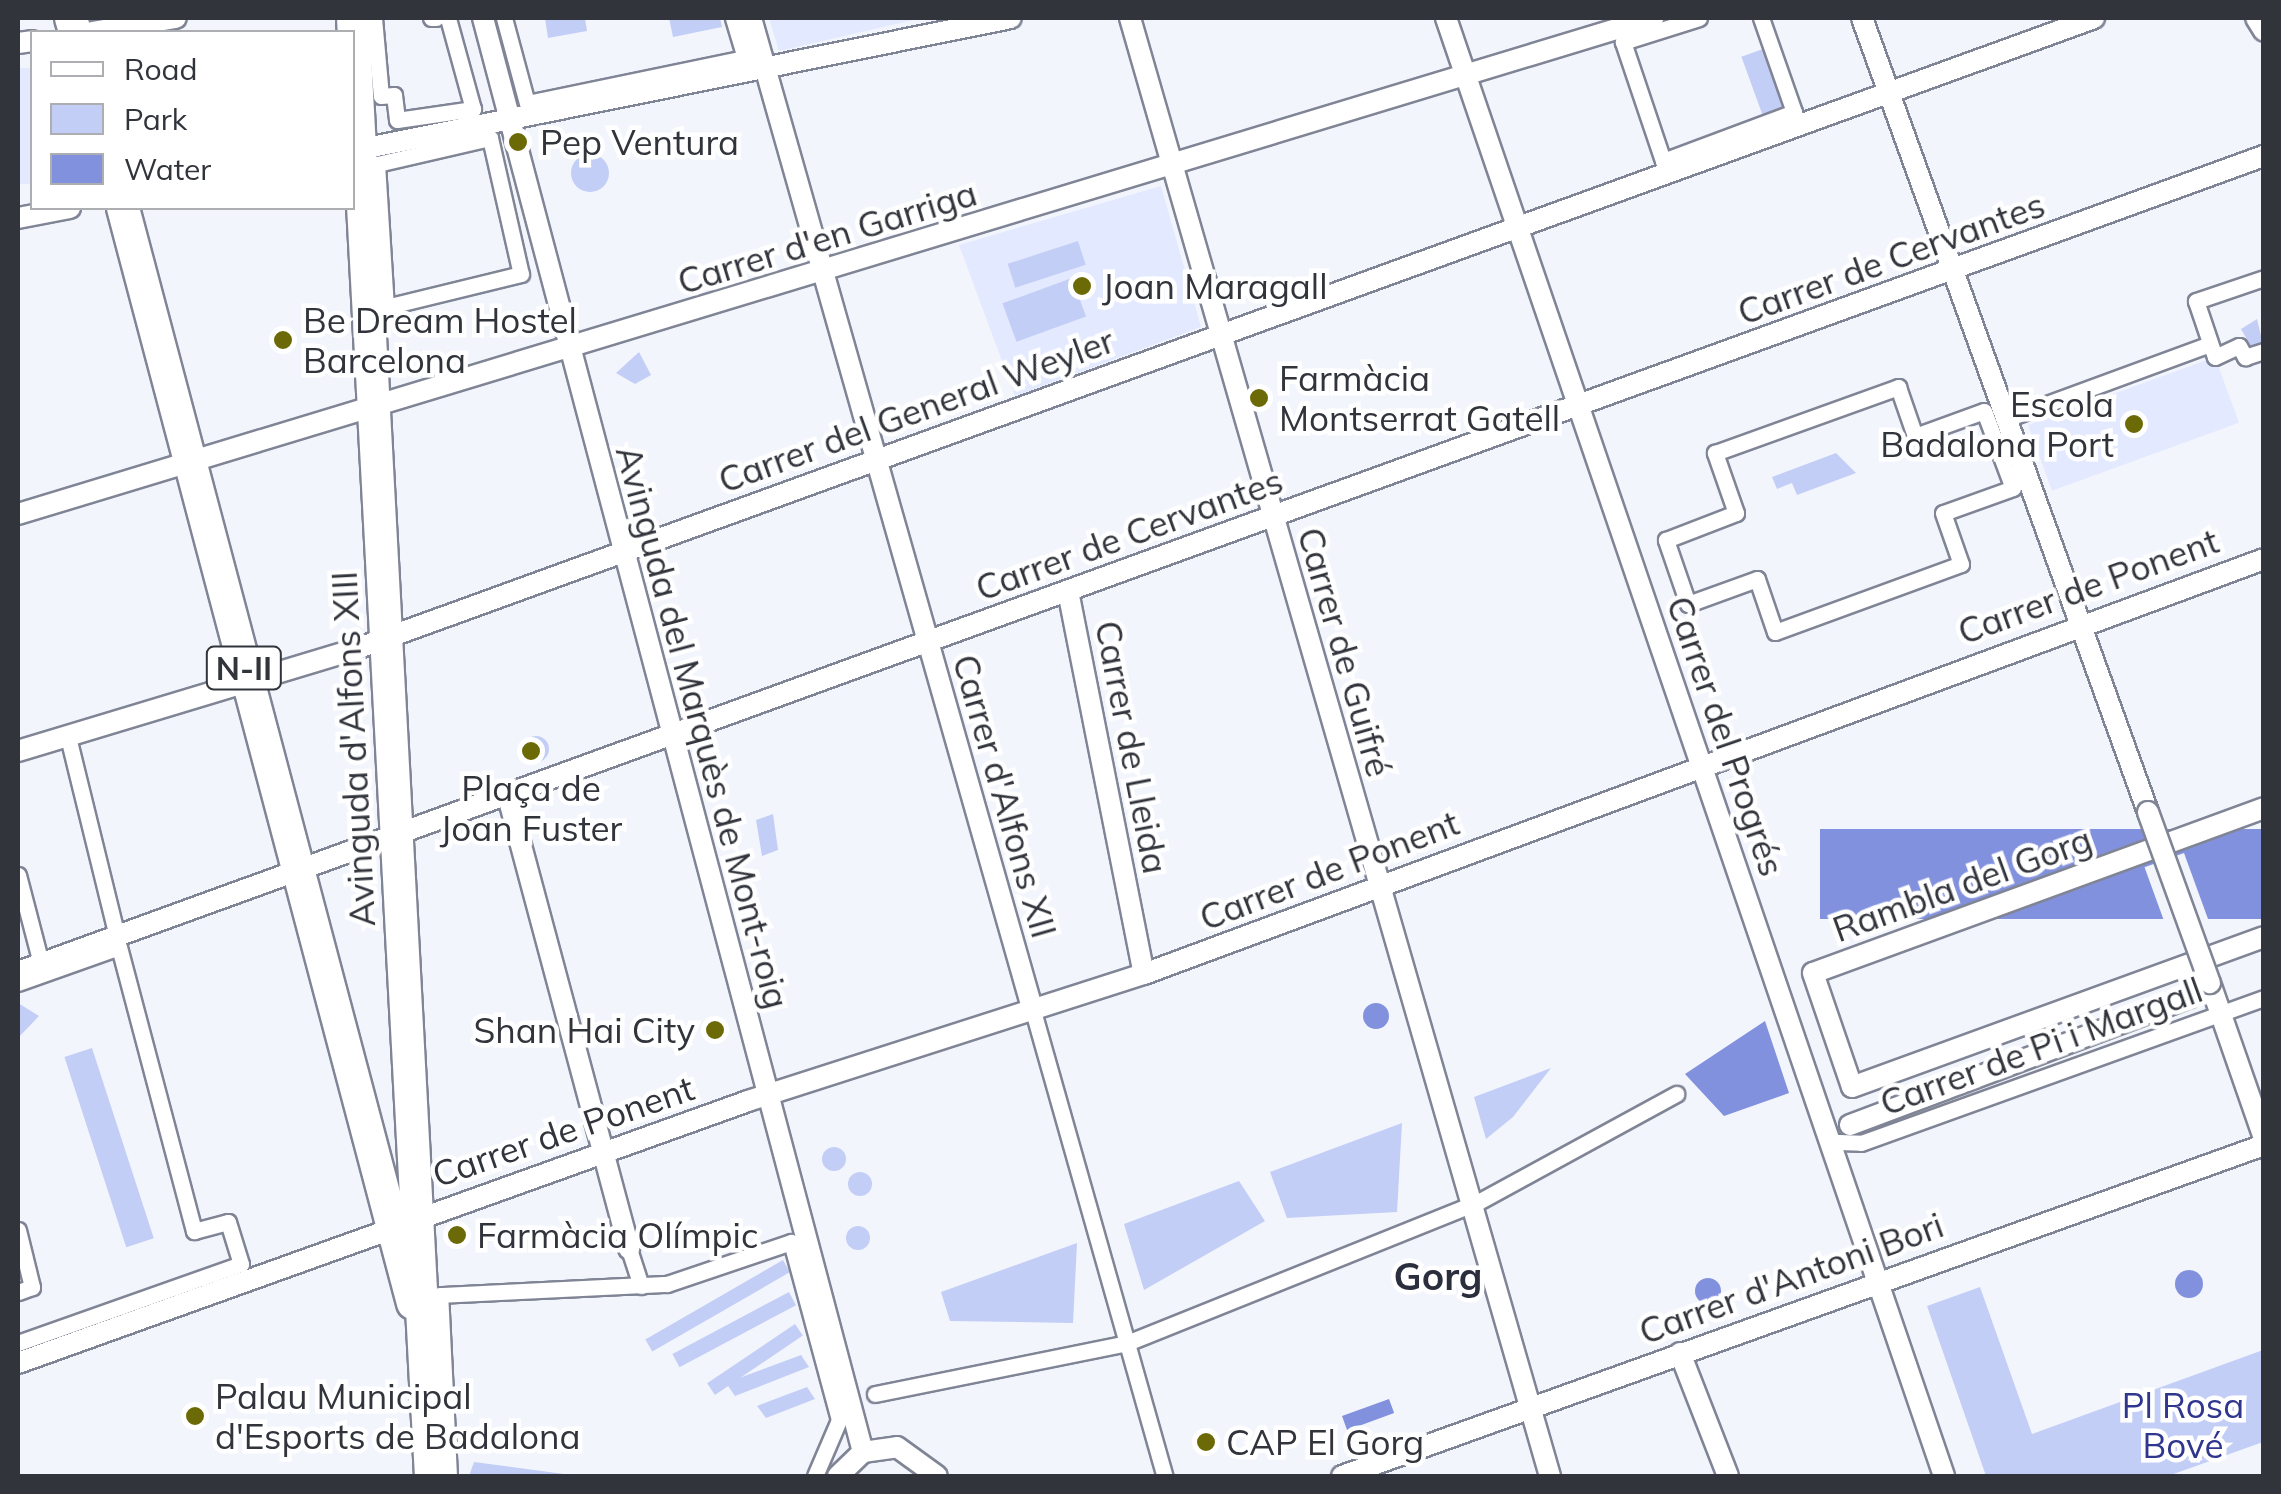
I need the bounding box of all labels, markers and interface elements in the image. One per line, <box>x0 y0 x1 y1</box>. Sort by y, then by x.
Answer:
legend <box>30 30 355 210</box>
text: Road <box>124 50 198 88</box>
text: Park <box>124 100 187 138</box>
place label: Pep Ventura <box>540 121 739 163</box>
marker: Pep Ventura <box>505 129 531 155</box>
text: Water <box>124 150 211 188</box>
street label: Carrer d'en Garriga <box>672 172 982 302</box>
street label: Carrer de Cervantes <box>1732 183 2050 333</box>
place label: Joan Maragall <box>1102 265 1327 307</box>
marker: Joan Maragall <box>1071 275 1093 297</box>
place label: Be Dream Hostel Barcelona <box>303 299 577 381</box>
street label: Carrer del General Weyler <box>713 319 1119 501</box>
marker: Be Dream Hostel Barcelona <box>272 329 294 351</box>
place label: Farmàcia Montserrat Gatell <box>1279 357 1560 439</box>
place label: Escola Badalona Port <box>1880 383 2114 465</box>
marker: Farmàcia Montserrat Gatell <box>1248 387 1270 409</box>
marker: Escola Badalona Port <box>2123 413 2145 435</box>
street label: Avinguda del Marquès de Mont-roig <box>608 441 798 1013</box>
street label: Carrer de Cervantes <box>970 459 1288 609</box>
street label: Carrer de Ponent <box>1952 519 2224 653</box>
street label: Carrer de Guifré <box>1289 523 1401 781</box>
street label: Avinguda d'Alfons XIII <box>323 570 383 928</box>
street label: Carrer del Progrés <box>1658 591 1794 881</box>
street label: Carrer de Lleida <box>1087 617 1177 877</box>
road number: N-II <box>204 641 284 695</box>
street label: Carrer d'Alfons XII <box>945 650 1065 942</box>
marker: Plaça de Joan Fuster <box>520 740 542 762</box>
place label: Plaça de Joan Fuster <box>440 767 622 849</box>
street label: Carrer de Ponent <box>1194 801 1464 939</box>
street label: Rambla del Gorg <box>1827 818 2097 950</box>
street label: Carrer de Pi i Margall <box>1874 968 2208 1124</box>
place label: Shan Hai City <box>473 1009 695 1051</box>
marker: Shan Hai City <box>704 1019 726 1041</box>
street label: Carrer de Ponent <box>427 1067 699 1195</box>
street label: Carrer d'Antoni Bori <box>1633 1203 1949 1353</box>
place label: Farmàcia Olímpic <box>477 1214 758 1256</box>
marker: Farmàcia Olímpic <box>446 1224 468 1246</box>
district label: Gorg <box>1394 1254 1482 1300</box>
place label: Palau Municipal d'Esports de Badalona <box>215 1375 581 1457</box>
park label: Pl Rosa Bové <box>2122 1384 2244 1466</box>
marker: Palau Municipal d'Esports de Badalona <box>184 1405 206 1427</box>
place label: CAP El Gorg <box>1226 1421 1424 1463</box>
marker: CAP El Gorg <box>1195 1431 1217 1453</box>

